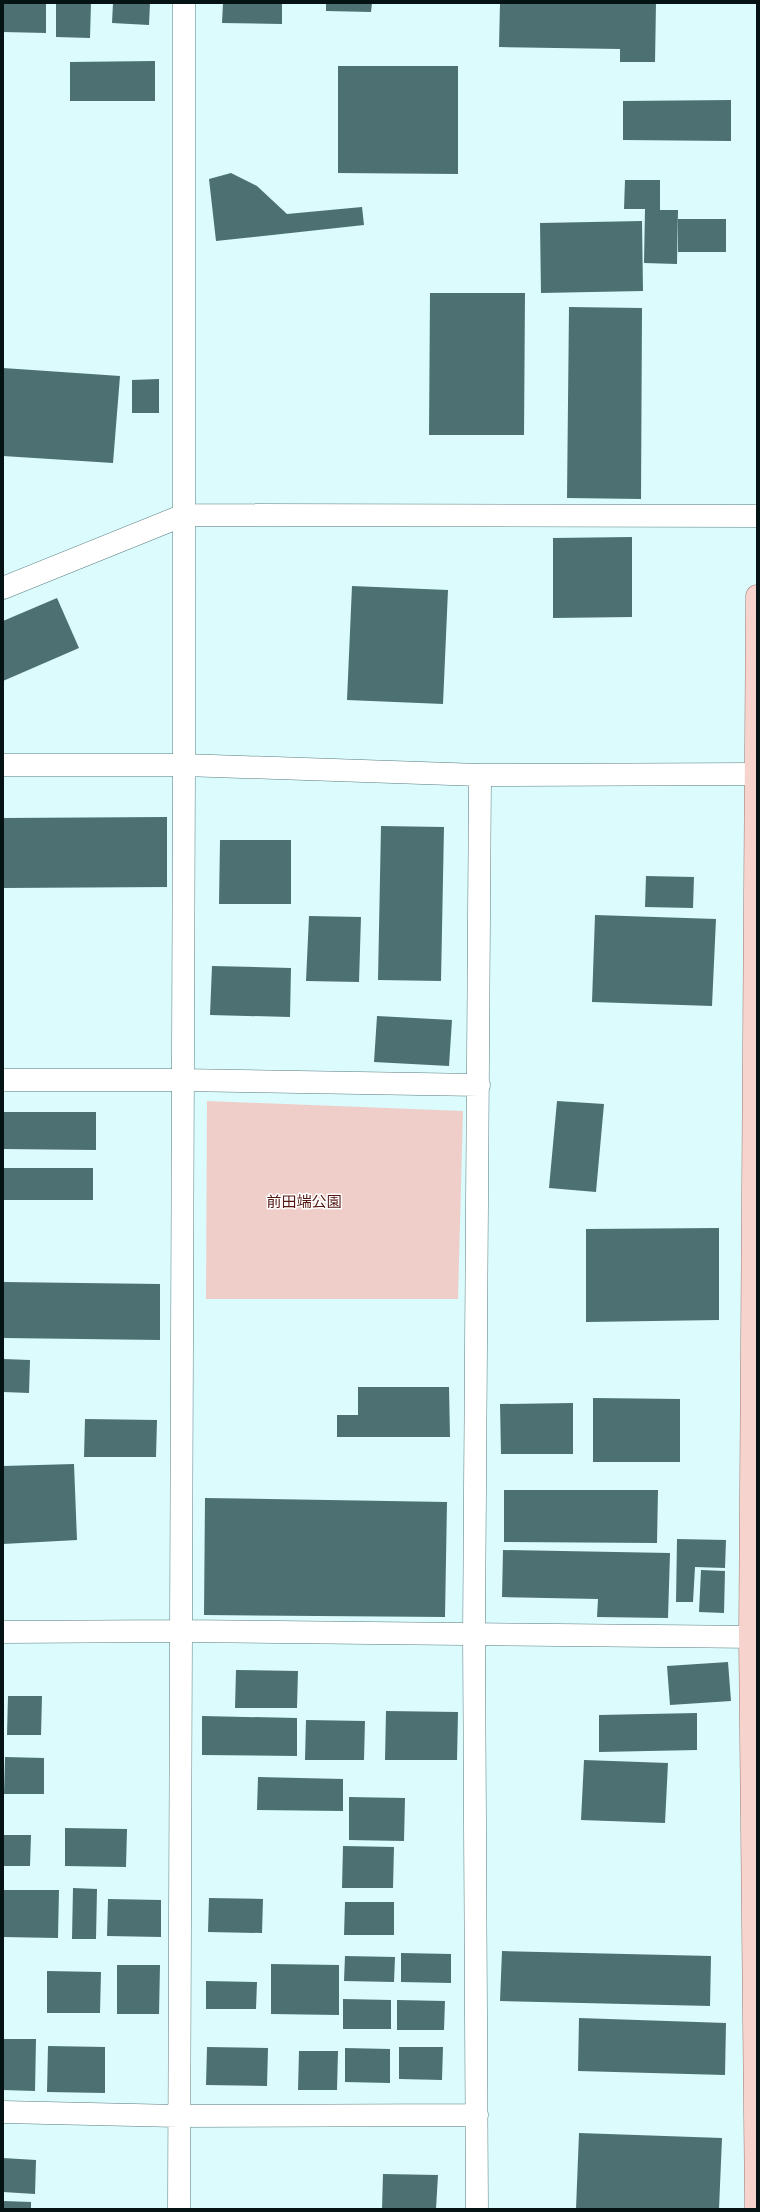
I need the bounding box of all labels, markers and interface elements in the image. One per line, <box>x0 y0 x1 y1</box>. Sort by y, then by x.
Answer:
park label: 前田端公園 <box>266 1192 342 1211</box>

